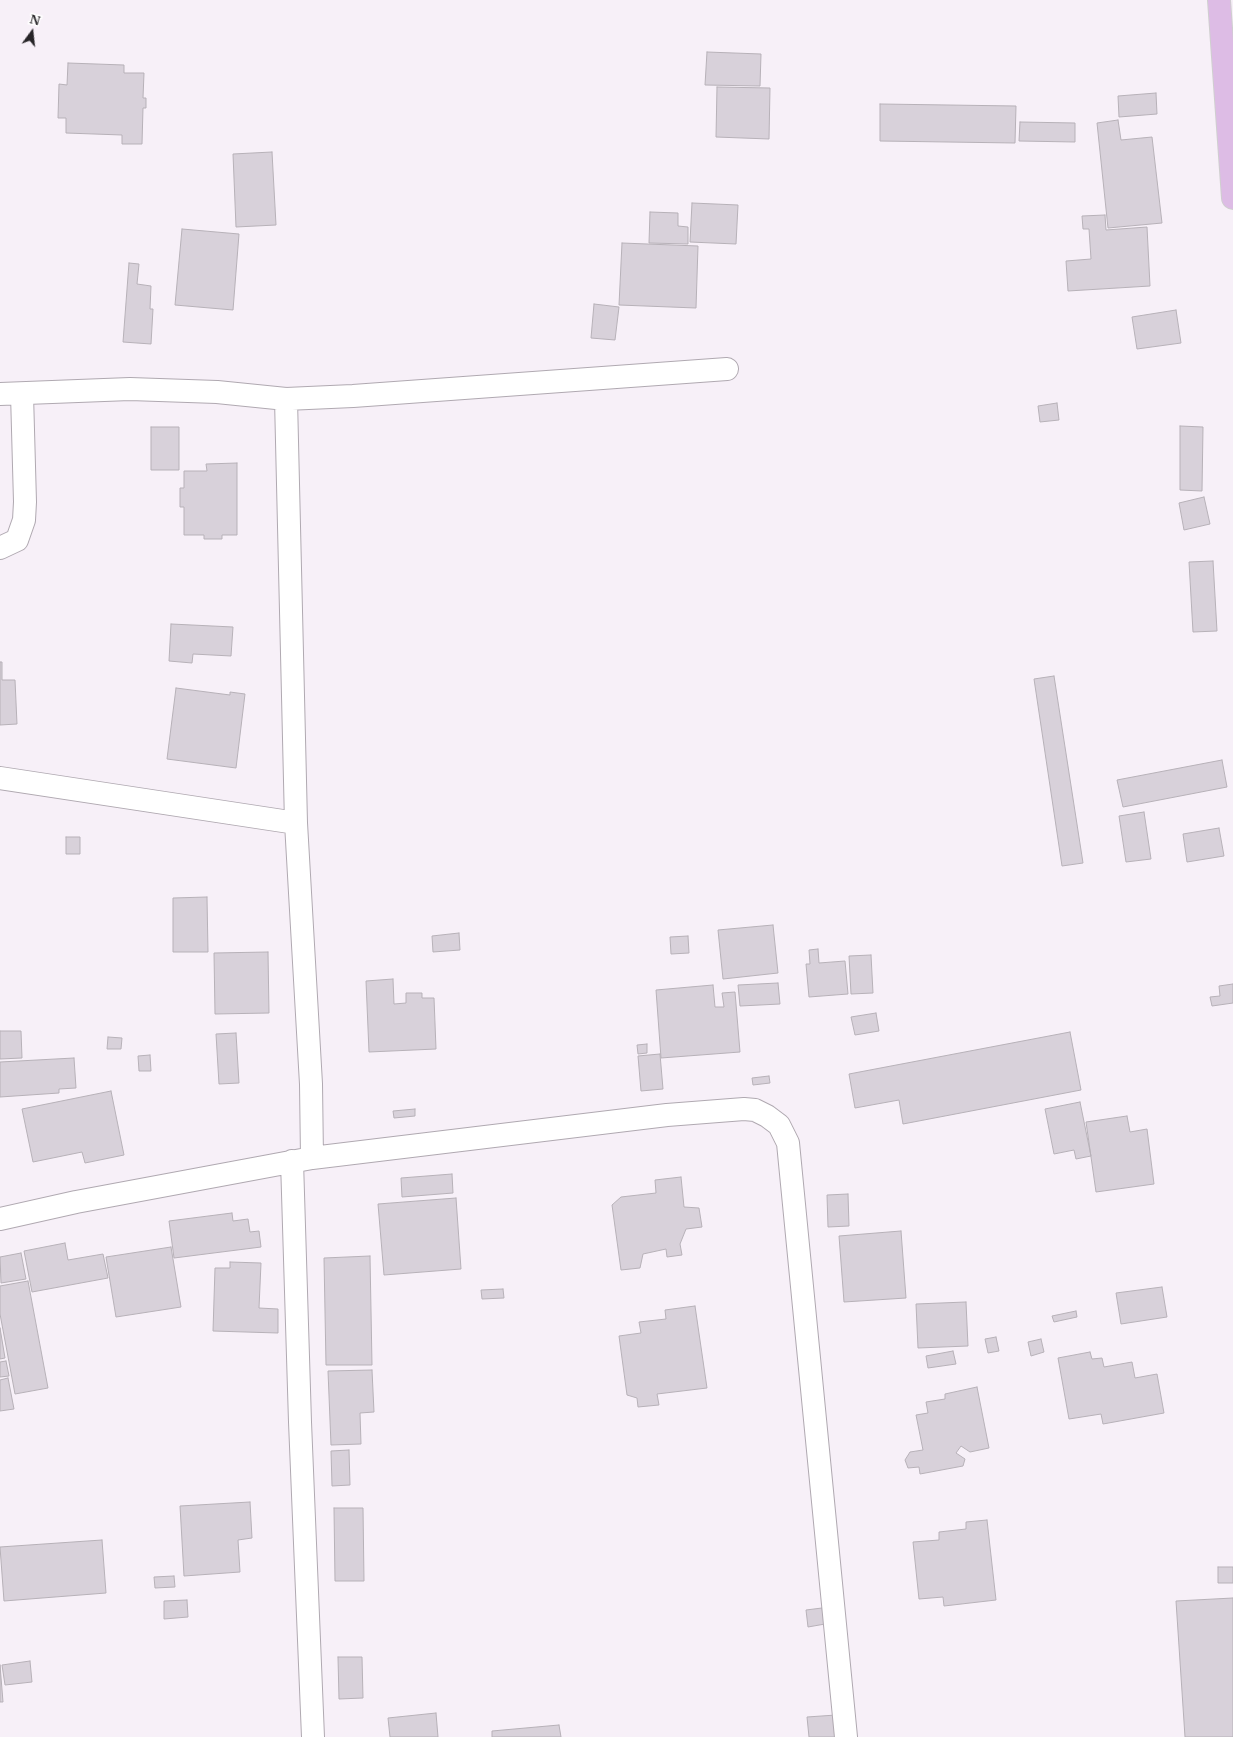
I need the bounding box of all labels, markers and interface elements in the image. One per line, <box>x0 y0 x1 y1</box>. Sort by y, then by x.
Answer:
north arrow <box>12 12 52 52</box>
text: N <box>28 12 42 29</box>

